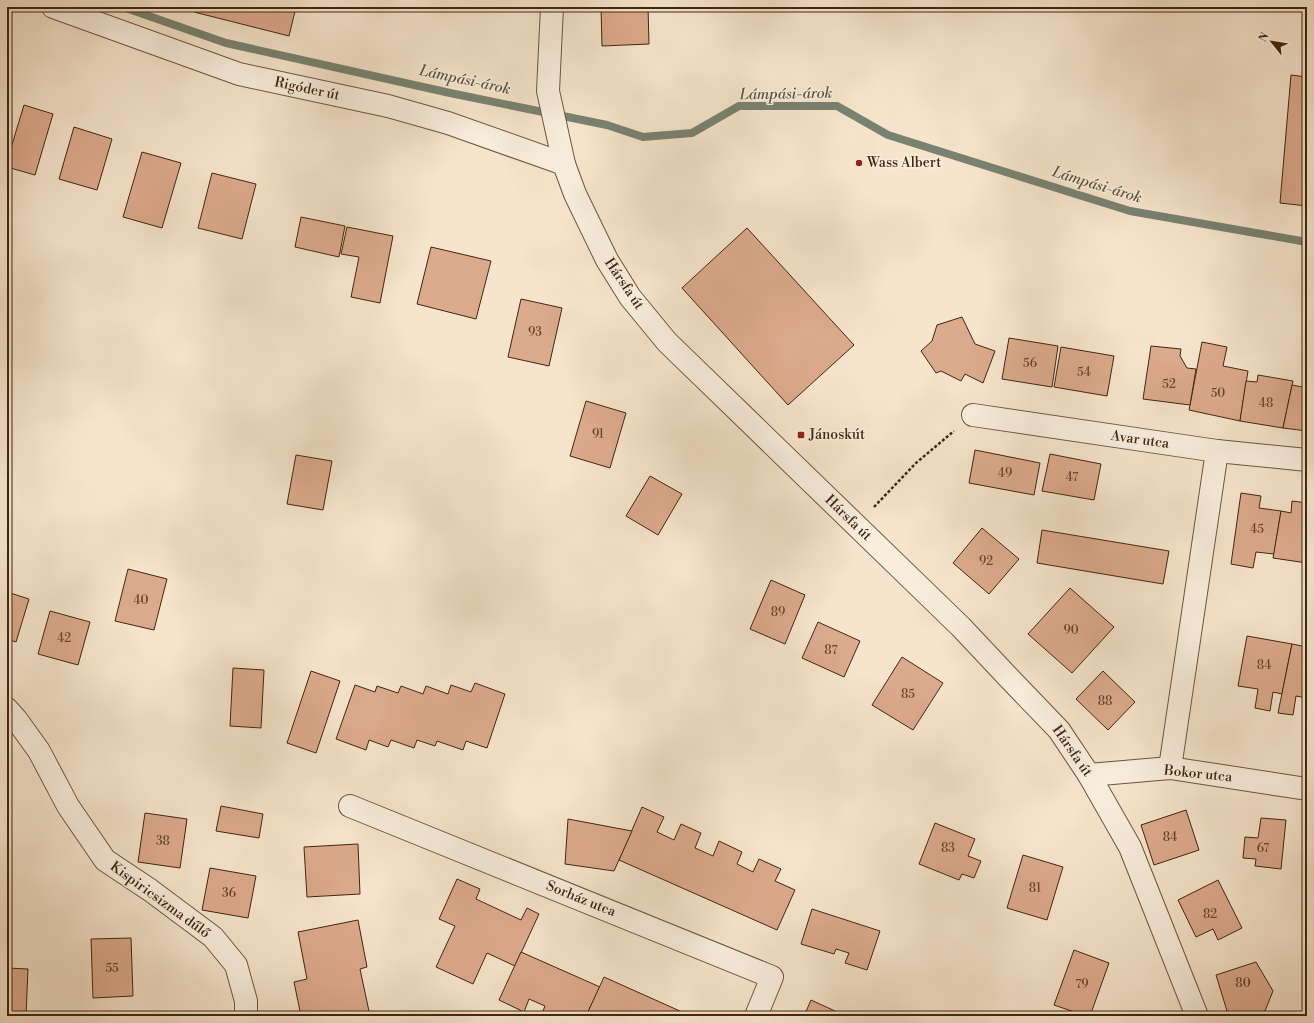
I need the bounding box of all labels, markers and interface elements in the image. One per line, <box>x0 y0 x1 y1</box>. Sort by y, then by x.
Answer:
north arrow <box>1252 22 1292 62</box>
text: N <box>1256 30 1273 45</box>
water label: Lámpási-árok <box>417 61 512 99</box>
street label: Rigóder út <box>273 73 341 105</box>
water label: Lámpási-árok <box>739 84 833 104</box>
place label: Wass Albert <box>866 154 941 172</box>
marker: Wass Albert <box>854 158 864 168</box>
water label: Lámpási-árok <box>1049 162 1144 208</box>
street label: Hársfa út <box>600 255 648 313</box>
house number: 93 <box>528 325 542 340</box>
house number: 56 <box>1023 356 1037 371</box>
house number: 54 <box>1077 365 1091 380</box>
house number: 52 <box>1162 377 1176 392</box>
house number: 50 <box>1211 386 1225 401</box>
house number: 48 <box>1259 396 1273 411</box>
place label: Jánoskút <box>808 426 865 444</box>
house number: 91 <box>592 427 605 442</box>
street label: Avar utca <box>1109 427 1171 453</box>
marker: Jánoskút <box>796 430 806 440</box>
house number: 49 <box>998 466 1012 481</box>
house number: 47 <box>1066 470 1078 485</box>
street label: Hársfa út <box>821 491 875 545</box>
house number: 45 <box>1250 522 1264 537</box>
house number: 92 <box>979 554 993 569</box>
house number: 40 <box>133 593 149 608</box>
house number: 89 <box>771 605 785 620</box>
house number: 90 <box>1063 623 1079 638</box>
house number: 42 <box>57 631 71 646</box>
house number: 87 <box>824 643 838 658</box>
house number: 84 <box>1257 658 1271 673</box>
house number: 85 <box>901 687 915 702</box>
house number: 88 <box>1098 694 1112 709</box>
street label: Hársfa út <box>1048 722 1096 780</box>
street label: Bokor utca <box>1162 761 1234 787</box>
house number: 84 <box>1163 830 1177 845</box>
house number: 38 <box>156 834 170 849</box>
house number: 83 <box>941 841 955 856</box>
house number: 67 <box>1257 841 1269 856</box>
street label: Kispiricsizma dűlő <box>106 858 214 942</box>
street label: Sorház utca <box>543 877 619 921</box>
house number: 81 <box>1029 881 1042 896</box>
house number: 36 <box>222 886 236 901</box>
house number: 82 <box>1203 907 1217 922</box>
house number: 55 <box>105 961 119 976</box>
house number: 80 <box>1235 976 1251 991</box>
house number: 79 <box>1075 977 1089 992</box>

